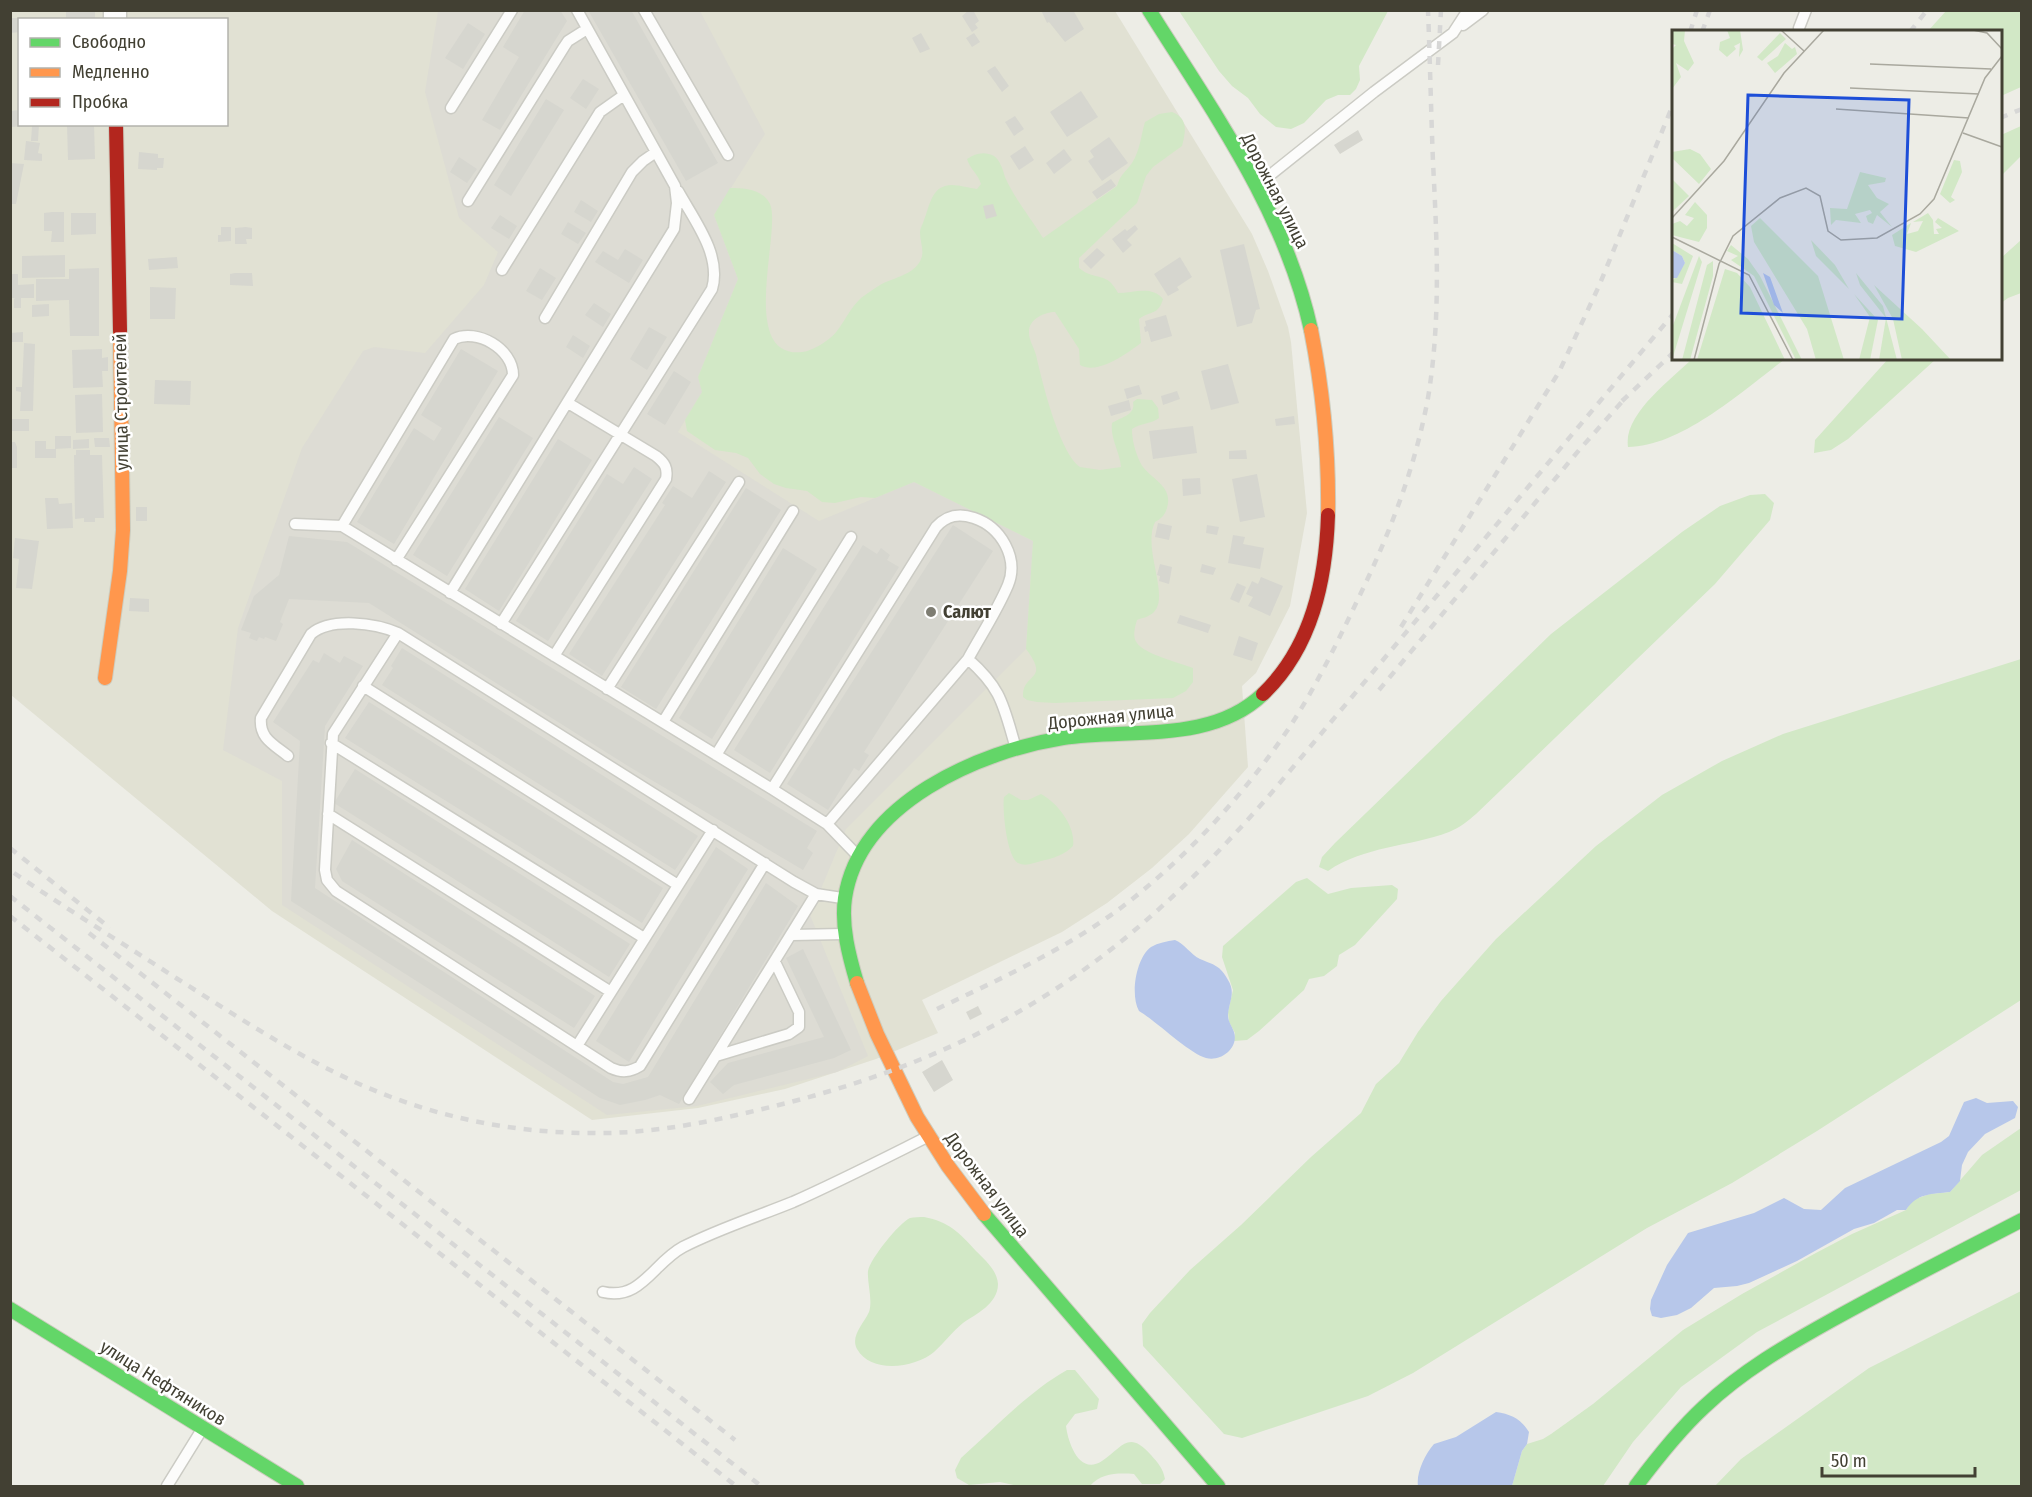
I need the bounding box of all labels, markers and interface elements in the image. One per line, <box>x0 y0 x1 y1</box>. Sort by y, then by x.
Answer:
legend <box>18 18 228 126</box>
inset map <box>1672 30 2002 360</box>
text: Свободно <box>72 31 146 53</box>
text: Медленно <box>72 61 150 83</box>
text: Пробка <box>72 91 128 113</box>
street label: Дорожная улица <box>1236 129 1314 253</box>
street label: улица Строителей <box>109 333 133 471</box>
place label: Салют <box>943 601 991 623</box>
marker: Салют <box>924 605 938 619</box>
street label: Дорожная улица <box>1046 699 1175 735</box>
street label: Дорожная улица <box>940 1127 1034 1242</box>
street label: улица Нефтяников <box>96 1336 230 1430</box>
scale bar <box>1822 1440 1975 1478</box>
text: 50 m <box>1831 1450 1867 1472</box>

